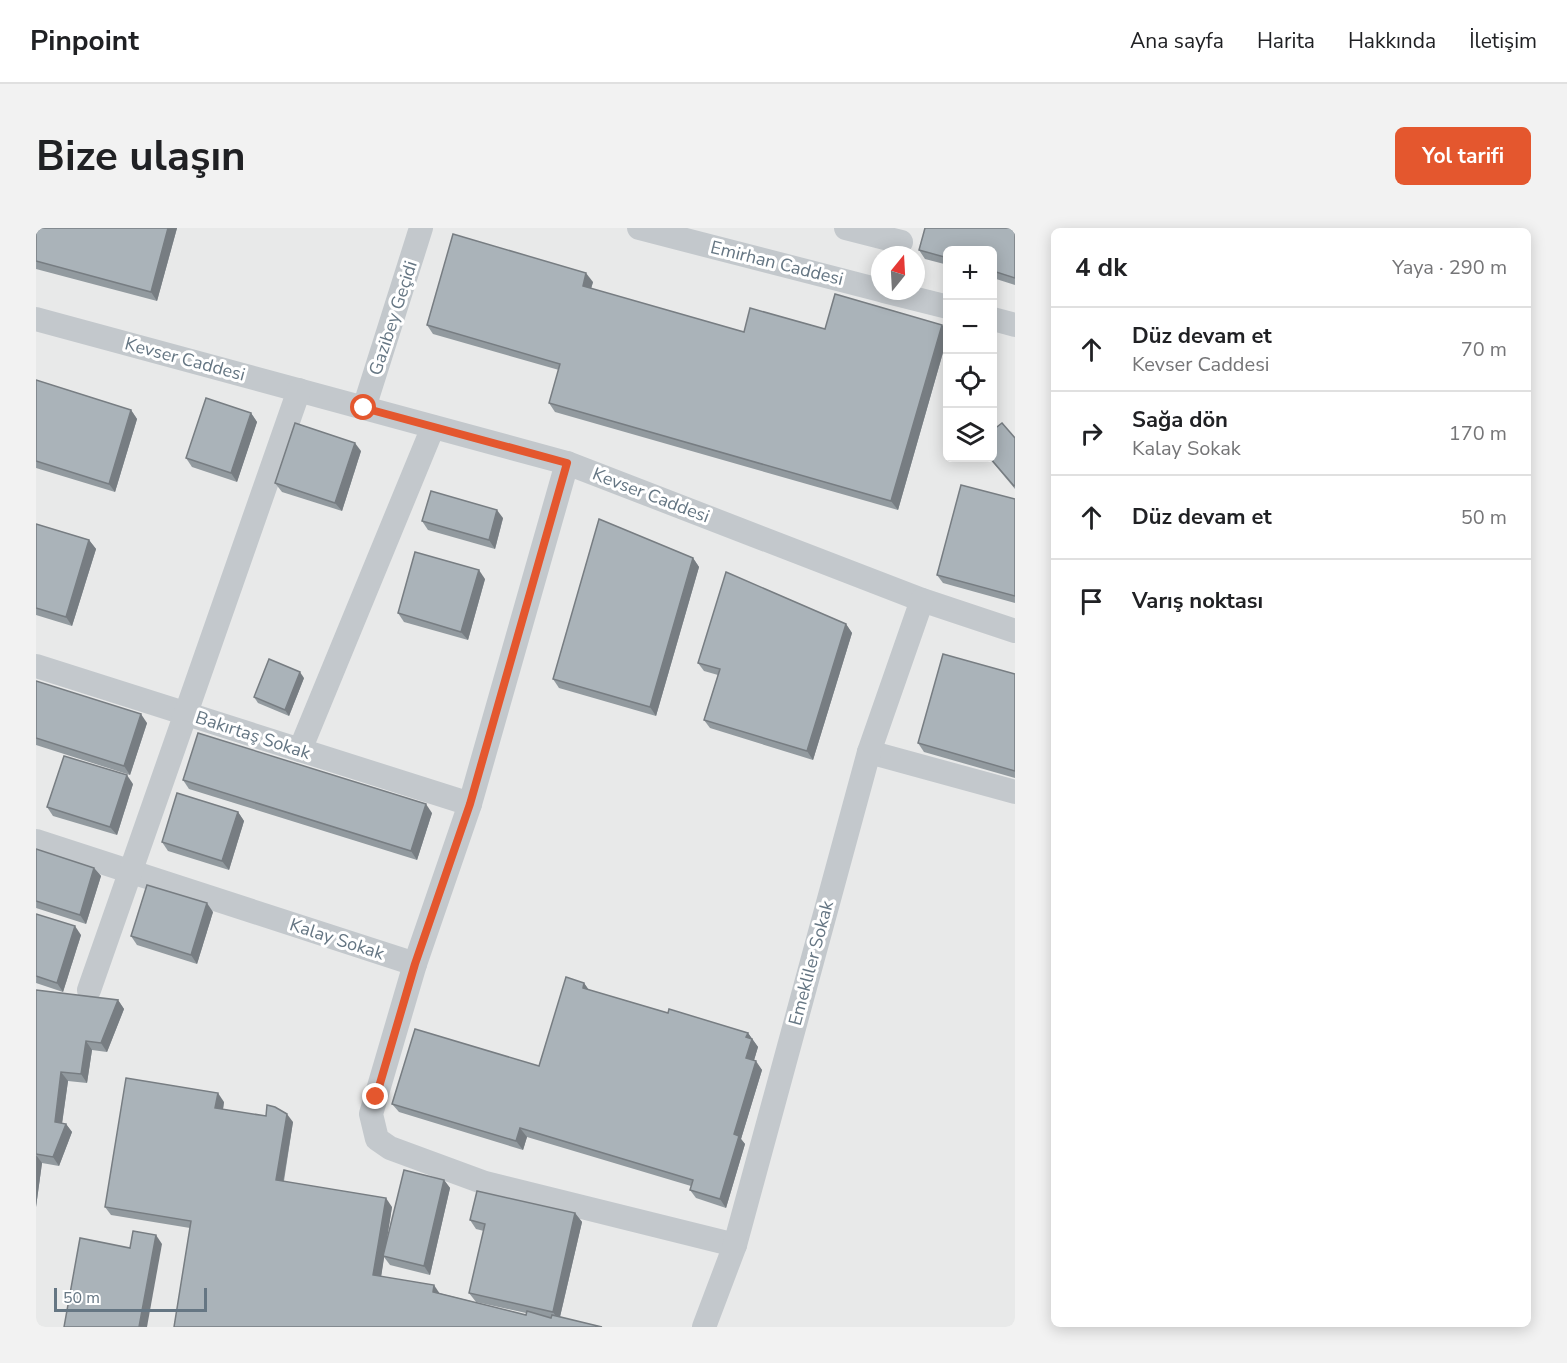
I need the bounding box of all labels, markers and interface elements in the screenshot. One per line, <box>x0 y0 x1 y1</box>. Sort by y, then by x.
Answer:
text: Pinpoint <box>30 22 139 60</box>
text: Ana sayfa <box>1130 27 1224 55</box>
text: Harita <box>1257 27 1315 55</box>
text: Hakkında <box>1348 27 1436 55</box>
text: İletişim <box>1469 27 1537 55</box>
button: Yol tarifi <box>1395 127 1531 185</box>
text: Bize ulaşın <box>36 128 246 185</box>
street label: Emirhan Caddesi <box>708 235 846 291</box>
north arrow <box>871 246 925 300</box>
map controls <box>943 246 997 462</box>
button: + <box>943 246 997 300</box>
text: 4 dk <box>1075 250 1127 285</box>
text: Yaya · 290 m <box>1392 254 1507 281</box>
street label: Gazibey Geçidi <box>363 258 423 378</box>
button: − <box>943 300 997 354</box>
text: Düz devam et <box>1132 321 1272 351</box>
street label: Kevser Caddesi <box>122 331 248 387</box>
icon: ahead <box>1075 333 1108 366</box>
text: 70 m <box>1461 336 1507 363</box>
text: Kevser Caddesi <box>1132 351 1269 378</box>
button: locate <box>943 354 997 408</box>
route start <box>350 394 376 420</box>
text: Sağa dön <box>1132 405 1228 435</box>
button: layers <box>943 408 997 462</box>
icon: right <box>1075 417 1108 450</box>
text: 170 m <box>1449 420 1507 447</box>
text: Kalay Sokak <box>1132 435 1241 462</box>
street label: Kevser Caddesi <box>589 462 713 528</box>
icon: ahead <box>1075 501 1108 534</box>
text: Düz devam et <box>1132 502 1272 532</box>
text: 50 m <box>1461 504 1507 531</box>
icon: arrive <box>1075 585 1108 618</box>
text: Varış noktası <box>1132 586 1263 616</box>
street label: Bakırtaş Sokak <box>192 705 314 765</box>
street label: Emekliler Sokak <box>783 897 839 1028</box>
street label: Kalay Sokak <box>287 912 388 966</box>
route end <box>362 1083 388 1109</box>
scale bar <box>54 1285 207 1312</box>
text: 50 m <box>63 1287 100 1309</box>

